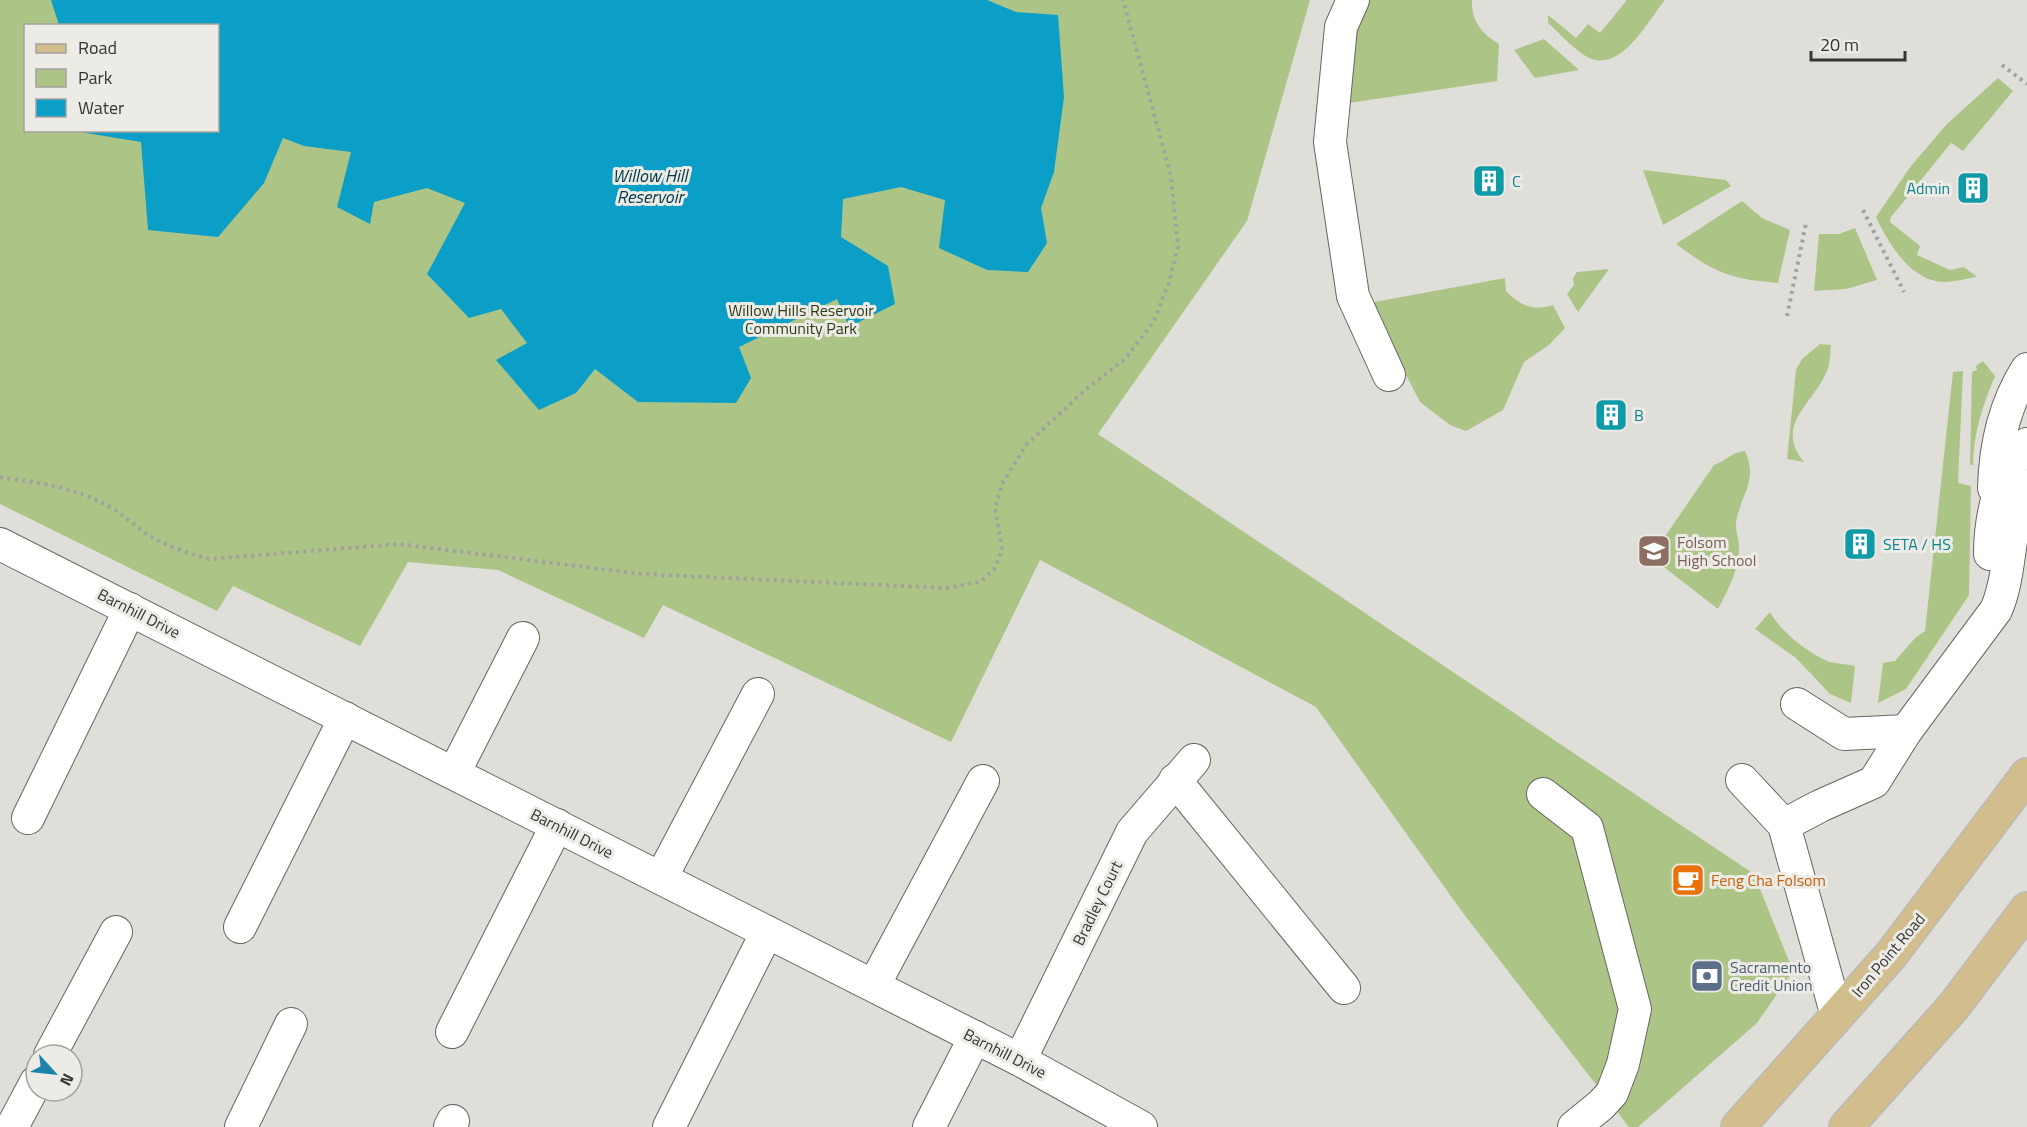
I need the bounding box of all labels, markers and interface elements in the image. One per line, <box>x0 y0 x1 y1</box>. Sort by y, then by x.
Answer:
legend <box>24 24 219 132</box>
scale bar <box>1811 24 1906 62</box>
text: 20 m <box>1820 31 1859 58</box>
text: Road <box>78 34 117 61</box>
text: Park <box>78 64 113 91</box>
text: Water <box>78 94 124 121</box>
water label: Willow Hill Reservoir <box>613 162 690 210</box>
building icon: C <box>1471 163 1507 199</box>
place label: C <box>1512 169 1521 193</box>
building icon: Admin <box>1955 170 1991 206</box>
place label: Admin <box>1907 176 1950 200</box>
park label: Willow Hills Reservoir Community Park <box>728 298 874 340</box>
building icon: B <box>1593 397 1629 433</box>
place label: B <box>1634 403 1644 427</box>
building icon: SETA / HS <box>1842 526 1878 562</box>
place label: Folsom High School <box>1677 530 1756 572</box>
place label: SETA / HS <box>1883 532 1951 556</box>
school or university icon: Folsom High School <box>1636 533 1672 569</box>
street label: Barnhill Drive <box>93 582 185 644</box>
street label: Barnhill Drive <box>526 802 618 864</box>
street label: Bradley Court <box>1066 856 1128 949</box>
cafe icon: Feng Cha Folsom <box>1670 862 1706 898</box>
place label: Feng Cha Folsom <box>1711 868 1826 892</box>
street label: Iron Point Road <box>1846 908 1930 1002</box>
place label: Sacramento Credit Union <box>1730 955 1813 997</box>
bank icon: Sacramento Credit Union <box>1689 958 1725 994</box>
street label: Barnhill Drive <box>959 1022 1051 1084</box>
north arrow <box>24 1043 84 1103</box>
text: N <box>54 1069 81 1090</box>

